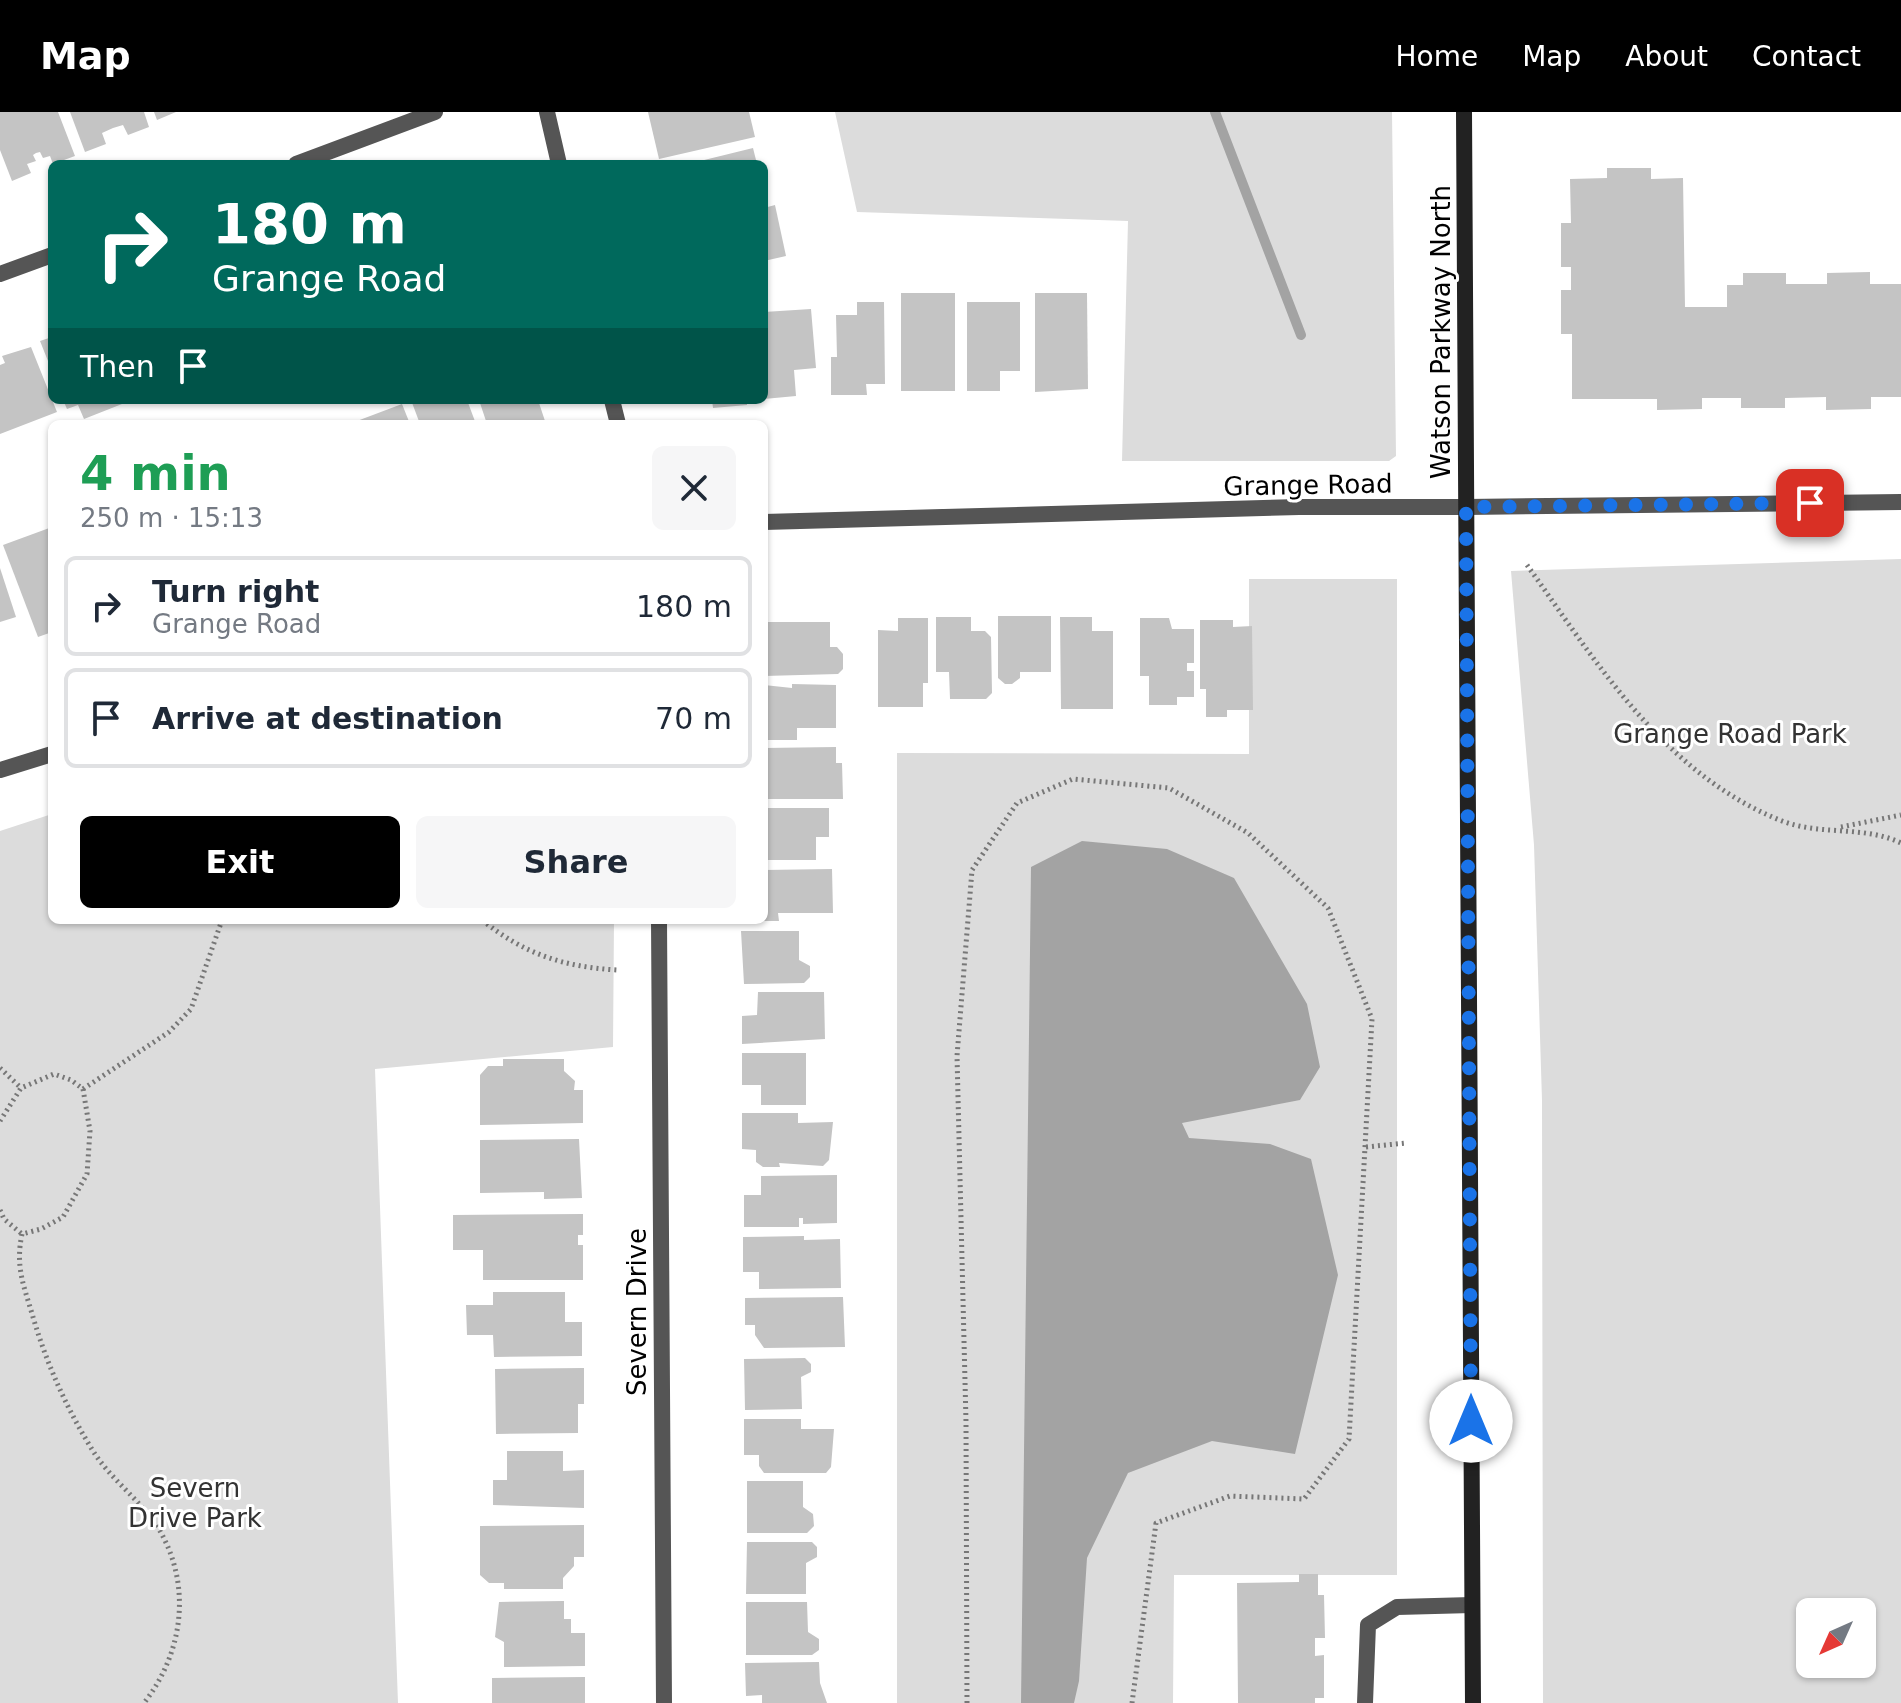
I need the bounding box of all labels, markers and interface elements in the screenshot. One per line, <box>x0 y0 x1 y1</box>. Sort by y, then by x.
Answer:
text: Map <box>40 34 131 78</box>
text: Home <box>1395 40 1478 73</box>
text: Map <box>1522 40 1581 73</box>
text: About <box>1625 40 1708 73</box>
text: Contact <box>1752 40 1861 73</box>
street label: Watson Parkway North <box>1426 185 1456 479</box>
text: 180 m <box>212 191 407 256</box>
icon: right <box>80 192 184 296</box>
text: Grange Road <box>212 258 446 299</box>
icon: arrive <box>171 344 215 388</box>
text: Then <box>80 349 155 384</box>
text: 4 min <box>80 445 231 501</box>
button: close <box>652 446 736 530</box>
street label: Grange Road <box>1223 469 1393 501</box>
pin <box>1776 469 1844 537</box>
icon: arrive <box>1788 481 1832 525</box>
text: 250 m · 15:13 <box>80 503 263 533</box>
text: Turn right <box>152 574 319 609</box>
icon: right <box>84 584 128 628</box>
text: 180 m <box>636 589 732 624</box>
text: Grange Road <box>152 609 321 639</box>
icon: arrive <box>84 696 128 740</box>
text: Arrive at destination <box>152 701 503 736</box>
text: 70 m <box>655 701 732 736</box>
park label: Grange Road Park <box>1613 719 1847 749</box>
button: Exit <box>80 816 400 908</box>
button: Share <box>416 816 736 908</box>
street label: Severn Drive <box>622 1228 652 1396</box>
position arrow <box>1429 1379 1513 1463</box>
park label: Severn Drive Park <box>128 1473 262 1533</box>
north arrow <box>1796 1598 1876 1678</box>
map controls <box>1796 1598 1876 1678</box>

